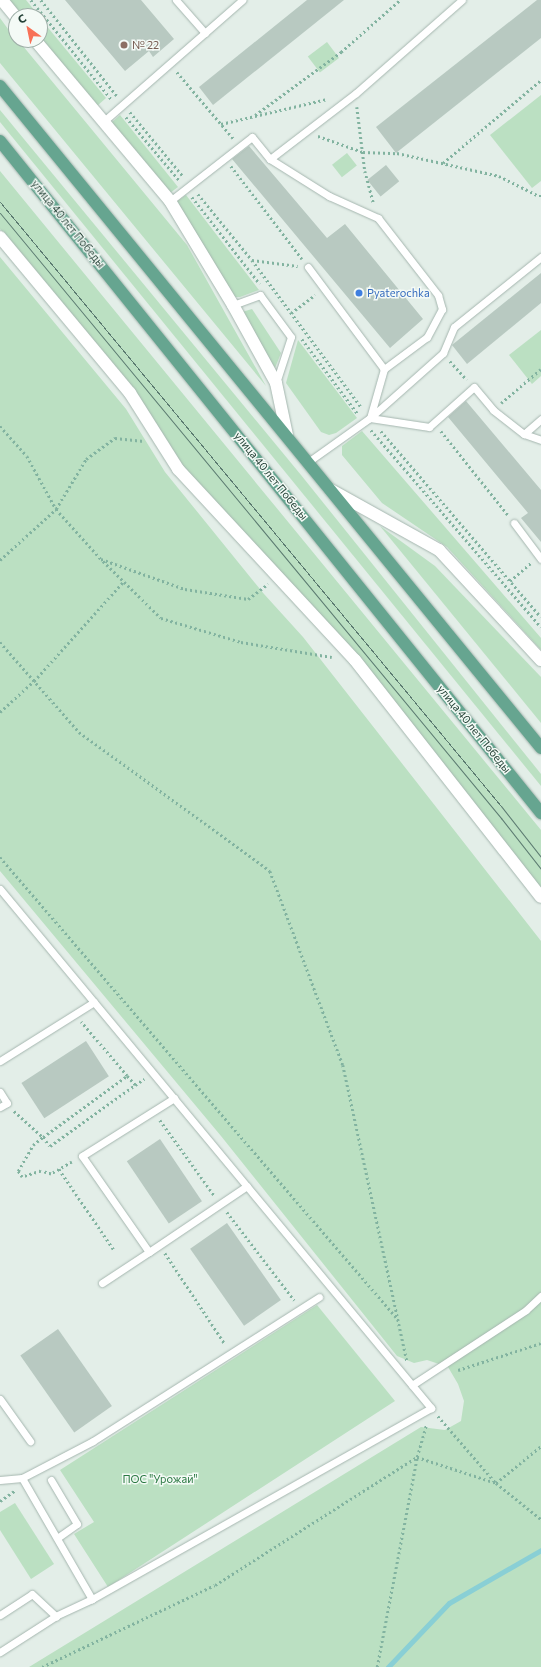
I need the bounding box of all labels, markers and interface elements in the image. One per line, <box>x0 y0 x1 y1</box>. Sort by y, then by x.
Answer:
north arrow <box>8 8 48 48</box>
text: С <box>15 11 28 26</box>
place label: № 22 <box>132 38 159 52</box>
marker: № 22 <box>119 40 129 50</box>
street label: улица 40 лет Победы <box>29 177 107 271</box>
place label: Pyaterochka <box>367 286 430 300</box>
marker: Pyaterochka <box>354 288 364 298</box>
street label: улица 40 лет Победы <box>232 429 310 523</box>
street label: улица 40 лет Победы <box>435 682 513 776</box>
park label: ПОС "Урожай" <box>122 1472 198 1486</box>

